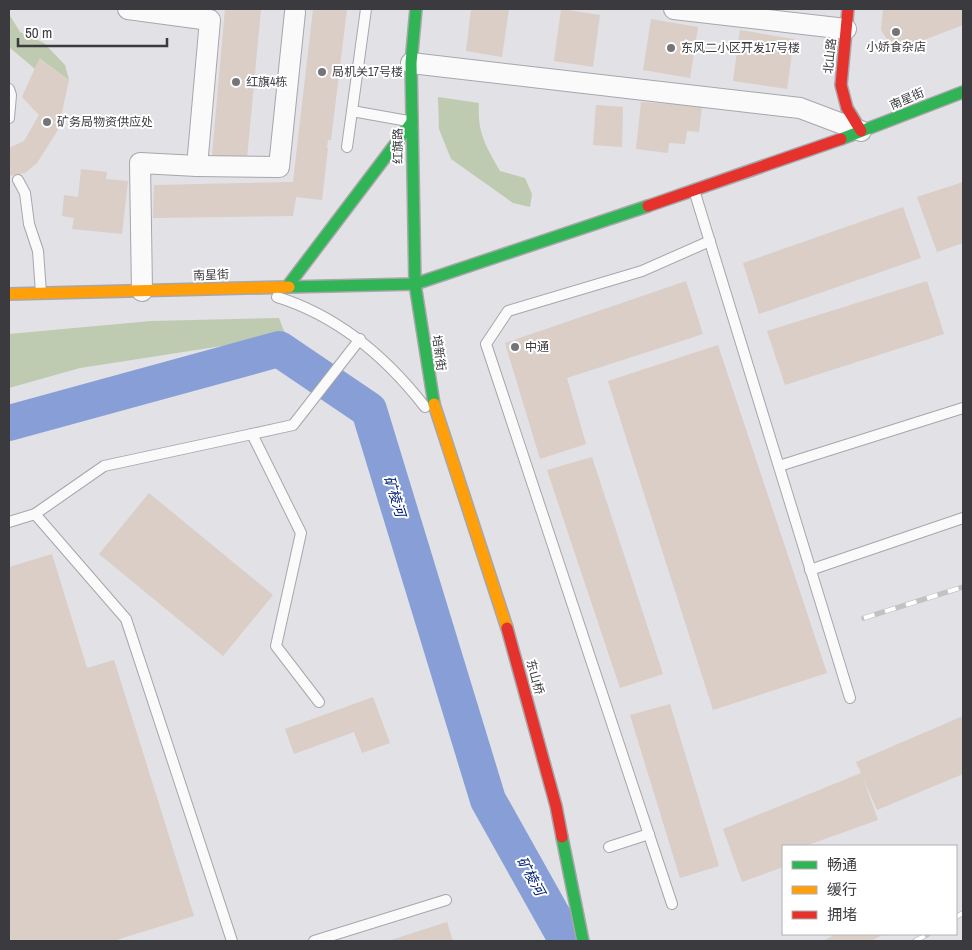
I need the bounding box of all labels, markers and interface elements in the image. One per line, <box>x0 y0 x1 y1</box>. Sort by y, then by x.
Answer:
scale bar <box>18 15 166 47</box>
text: 50 m <box>25 22 52 43</box>
marker: 小娇食杂店 <box>890 26 902 38</box>
street label: 北山路 <box>820 37 840 75</box>
place label: 小娇食杂店 <box>866 39 926 55</box>
place label: 东风二小区开发17号楼 <box>681 40 800 56</box>
marker: 东风二小区开发17号楼 <box>665 42 677 54</box>
place label: 局机关17号楼 <box>332 64 403 80</box>
marker: 局机关17号楼 <box>316 66 328 78</box>
place label: 红旗4栋 <box>246 74 287 90</box>
marker: 红旗4栋 <box>230 76 242 88</box>
street label: 南星街 <box>887 85 927 113</box>
place label: 矿务局物资供应处 <box>57 114 153 130</box>
marker: 矿务局物资供应处 <box>41 116 53 128</box>
street label: 红旗路 <box>390 128 406 164</box>
street label: 南星街 <box>193 266 229 284</box>
street label: 培新街 <box>429 334 449 372</box>
place label: 中通 <box>525 339 549 355</box>
marker: 中通 <box>509 341 521 353</box>
water label: 矿棱河 <box>380 473 411 522</box>
street label: 东山桥 <box>523 658 547 696</box>
legend <box>782 845 957 935</box>
water label: 矿棱河 <box>513 853 551 901</box>
text: 畅通 <box>827 854 857 875</box>
text: 缓行 <box>827 879 857 900</box>
text: 拥堵 <box>827 904 857 925</box>

